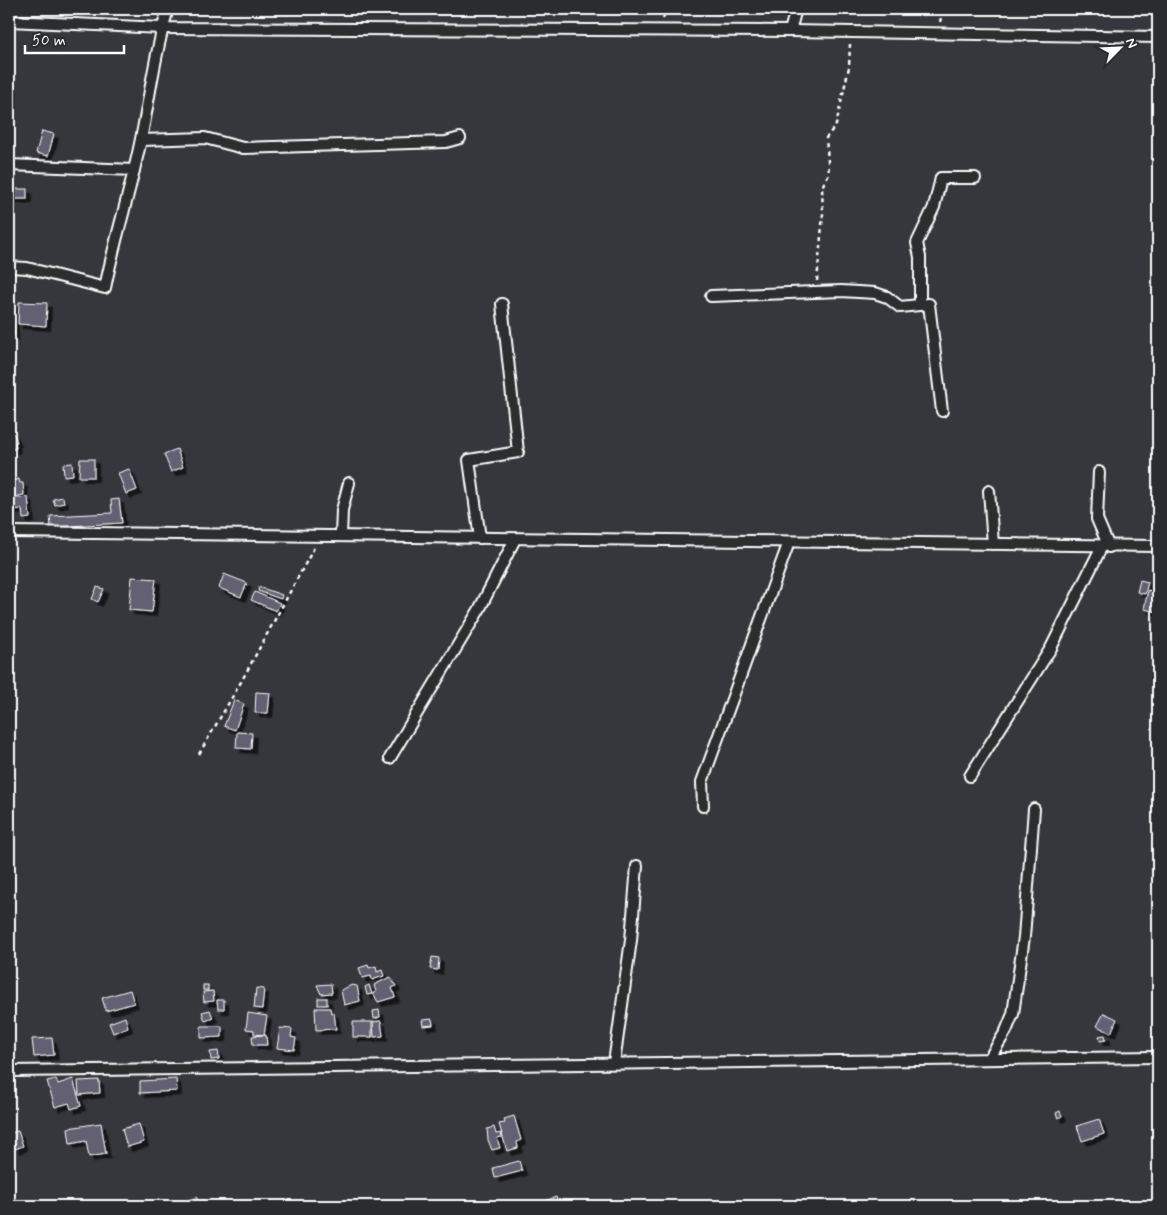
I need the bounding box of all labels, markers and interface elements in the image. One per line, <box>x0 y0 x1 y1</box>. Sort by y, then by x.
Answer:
scale bar <box>25 22 124 54</box>
north arrow <box>1094 22 1144 72</box>
text: 50 m <box>32 31 66 51</box>
text: N <box>1121 35 1141 51</box>

